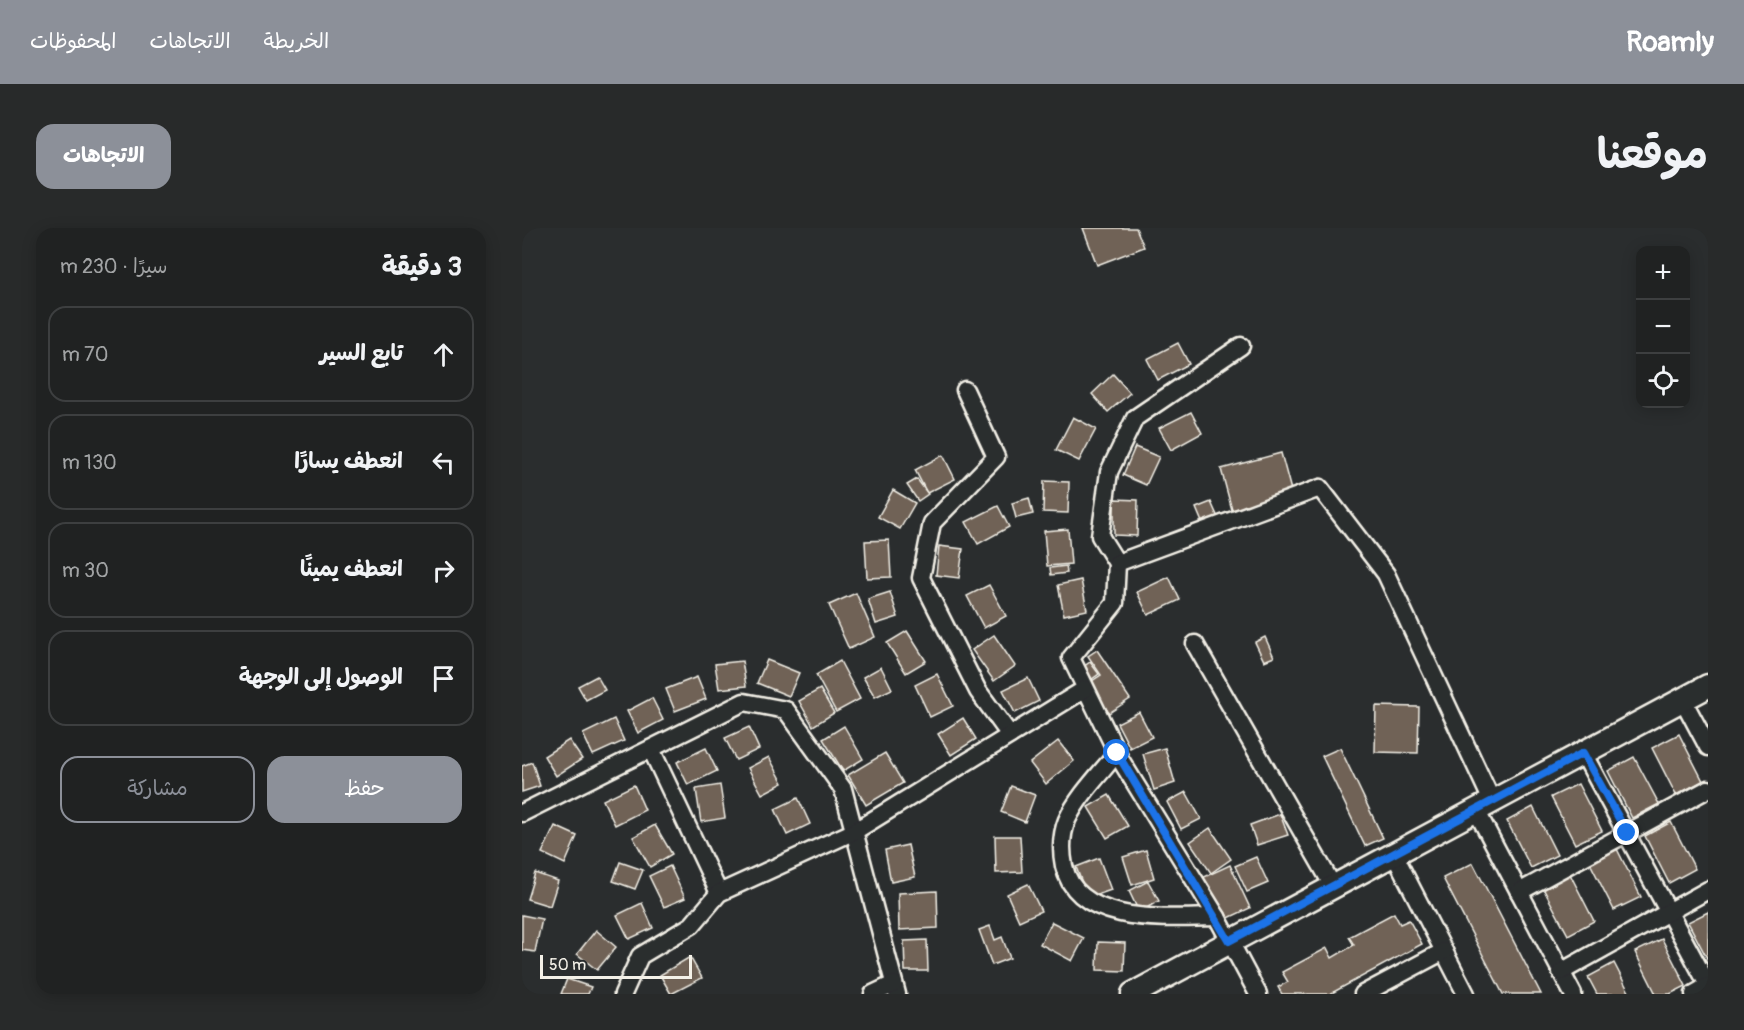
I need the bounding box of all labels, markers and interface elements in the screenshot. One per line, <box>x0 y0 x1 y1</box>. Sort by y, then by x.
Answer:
text: Roamly <box>1626 25 1714 60</box>
text: المحفوظات <box>30 28 116 55</box>
text: الاتجاهات <box>149 28 231 55</box>
text: الخريطة <box>264 28 329 55</box>
button: الاتجاهات <box>36 124 171 189</box>
text: موقعنا <box>1597 129 1708 181</box>
map controls <box>1636 246 1690 408</box>
button: + <box>1636 246 1690 300</box>
text: 3 دقيقة <box>382 251 462 283</box>
text: سيرًا · 230 m <box>60 254 167 279</box>
button: − <box>1636 300 1690 354</box>
icon: ahead <box>427 338 460 371</box>
text: تابع السير <box>320 339 403 367</box>
text: 70 m <box>62 342 108 367</box>
button: locate <box>1636 354 1690 408</box>
icon: left <box>427 446 460 479</box>
text: انعطف يسارًا <box>294 447 403 475</box>
text: 130 m <box>62 450 117 475</box>
icon: right <box>427 554 460 587</box>
text: انعطف يمينًا <box>300 555 403 583</box>
text: 30 m <box>62 558 109 583</box>
icon: arrive <box>427 662 460 695</box>
text: الوصول إلى الوجهة <box>239 663 403 691</box>
route start <box>1103 739 1129 765</box>
button: مشاركة <box>60 756 255 823</box>
button: حفظ <box>267 756 462 823</box>
route end <box>1613 819 1639 845</box>
scale bar <box>540 952 692 980</box>
text: 50 m <box>549 955 586 975</box>

